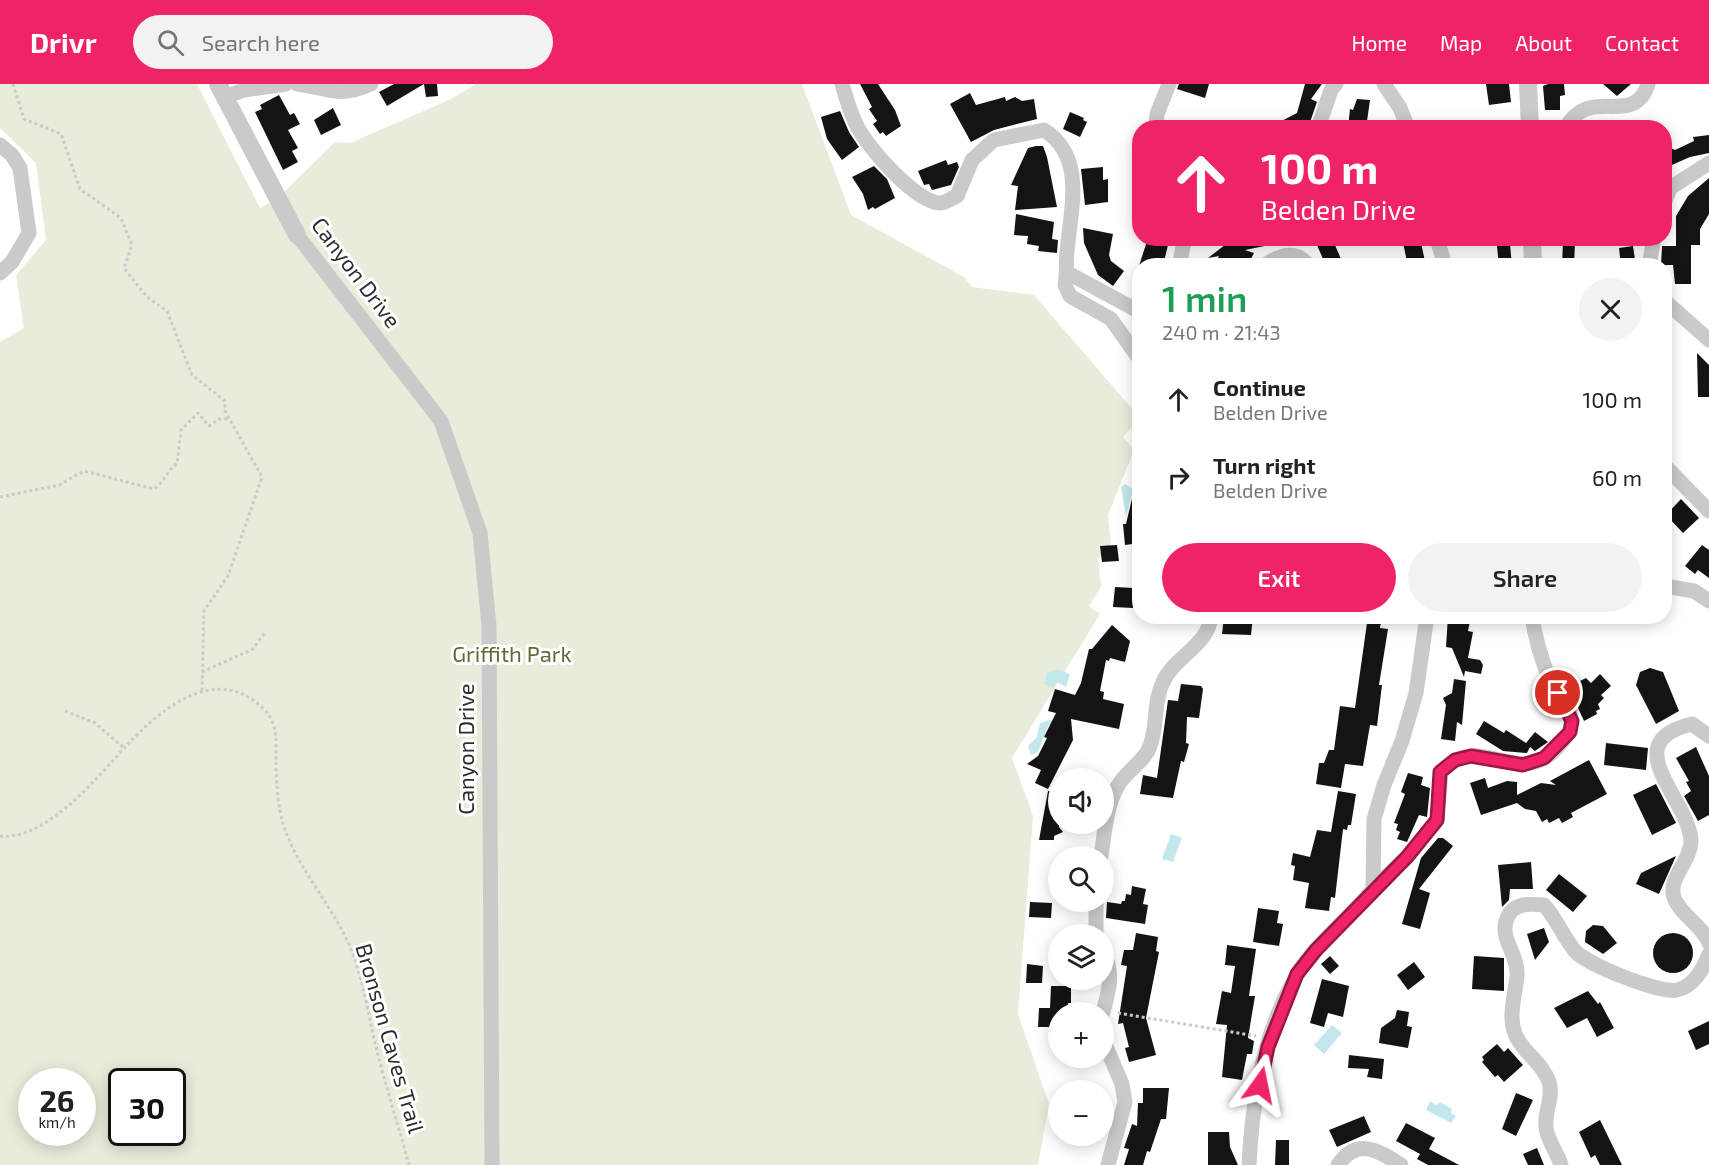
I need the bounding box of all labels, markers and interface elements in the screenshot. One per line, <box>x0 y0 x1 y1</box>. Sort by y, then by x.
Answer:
search box <box>133 15 553 69</box>
text: Drivr <box>30 25 97 59</box>
icon: search <box>154 26 187 59</box>
text: Search here <box>202 29 320 55</box>
text: Home <box>1351 30 1407 55</box>
text: Map <box>1440 30 1482 55</box>
text: About <box>1515 30 1572 55</box>
text: Contact <box>1605 30 1679 55</box>
text: 100 m <box>1261 142 1378 192</box>
icon: ahead <box>1162 144 1240 222</box>
text: Belden Drive <box>1261 193 1416 225</box>
street label: Canyon Drive <box>307 212 407 332</box>
text: 1 min <box>1162 276 1247 319</box>
button: close <box>1579 278 1642 341</box>
text: 240 m · 21:43 <box>1162 320 1281 344</box>
text: Continue <box>1213 374 1306 400</box>
icon: ahead <box>1162 383 1195 416</box>
text: 100 m <box>1583 386 1642 412</box>
text: Belden Drive <box>1213 400 1328 424</box>
text: Turn right <box>1213 452 1315 478</box>
icon: right <box>1162 461 1195 494</box>
text: 60 m <box>1592 464 1642 490</box>
text: Belden Drive <box>1213 478 1328 502</box>
button: Exit <box>1162 543 1396 612</box>
button: Share <box>1408 543 1642 612</box>
park label: Griffith Park <box>452 640 572 666</box>
pin <box>1532 667 1583 718</box>
icon: arrive <box>1541 676 1574 709</box>
street label: Canyon Drive <box>452 683 478 815</box>
map controls <box>1048 768 1114 1146</box>
button: sound <box>1048 768 1114 834</box>
button: search <box>1048 846 1114 912</box>
button: layers <box>1048 924 1114 990</box>
street label: Bronson Caves Trail <box>351 940 431 1136</box>
button: + <box>1048 1002 1114 1068</box>
position arrow <box>1228 1053 1292 1117</box>
speed limit sign: 30 <box>108 1068 186 1146</box>
button: − <box>1048 1080 1114 1146</box>
text: 26 <box>39 1082 75 1118</box>
text: km/h <box>38 1113 76 1131</box>

